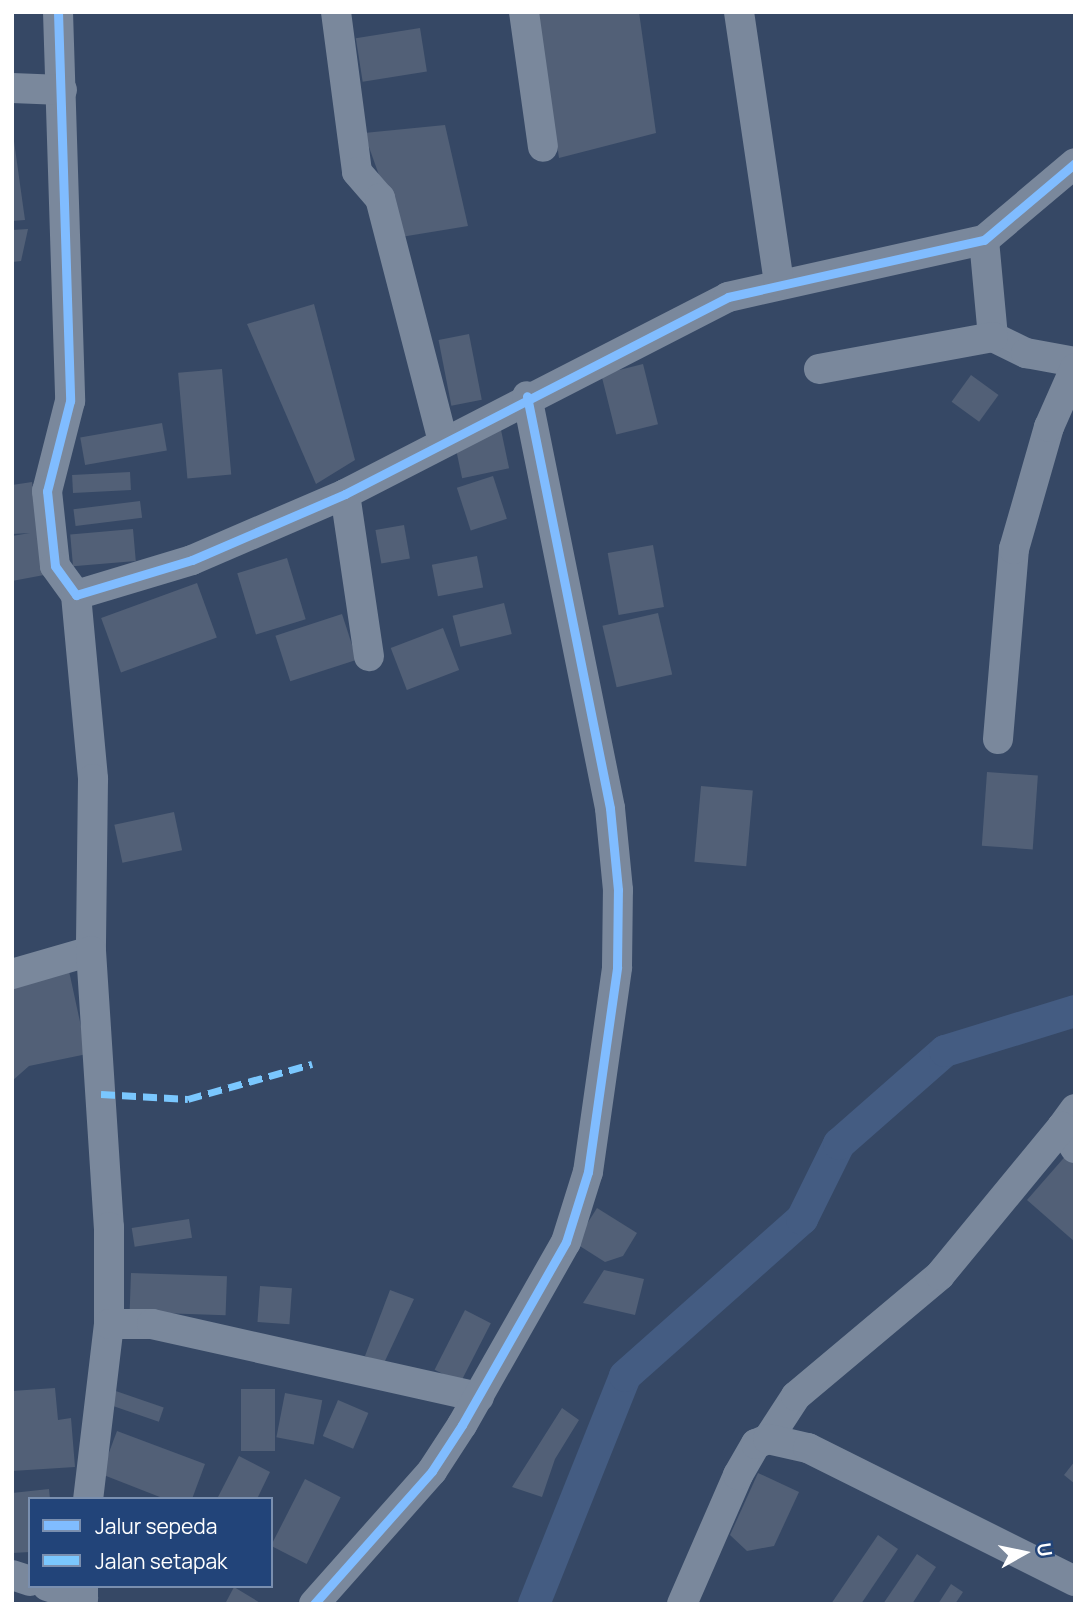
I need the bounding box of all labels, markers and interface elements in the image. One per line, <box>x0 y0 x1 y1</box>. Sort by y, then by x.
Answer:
legend <box>28 1497 273 1588</box>
text: Jalur sepeda <box>95 1512 217 1540</box>
north arrow <box>989 1518 1059 1588</box>
text: U <box>1031 1541 1059 1559</box>
text: Jalan setapak <box>95 1547 228 1575</box>

